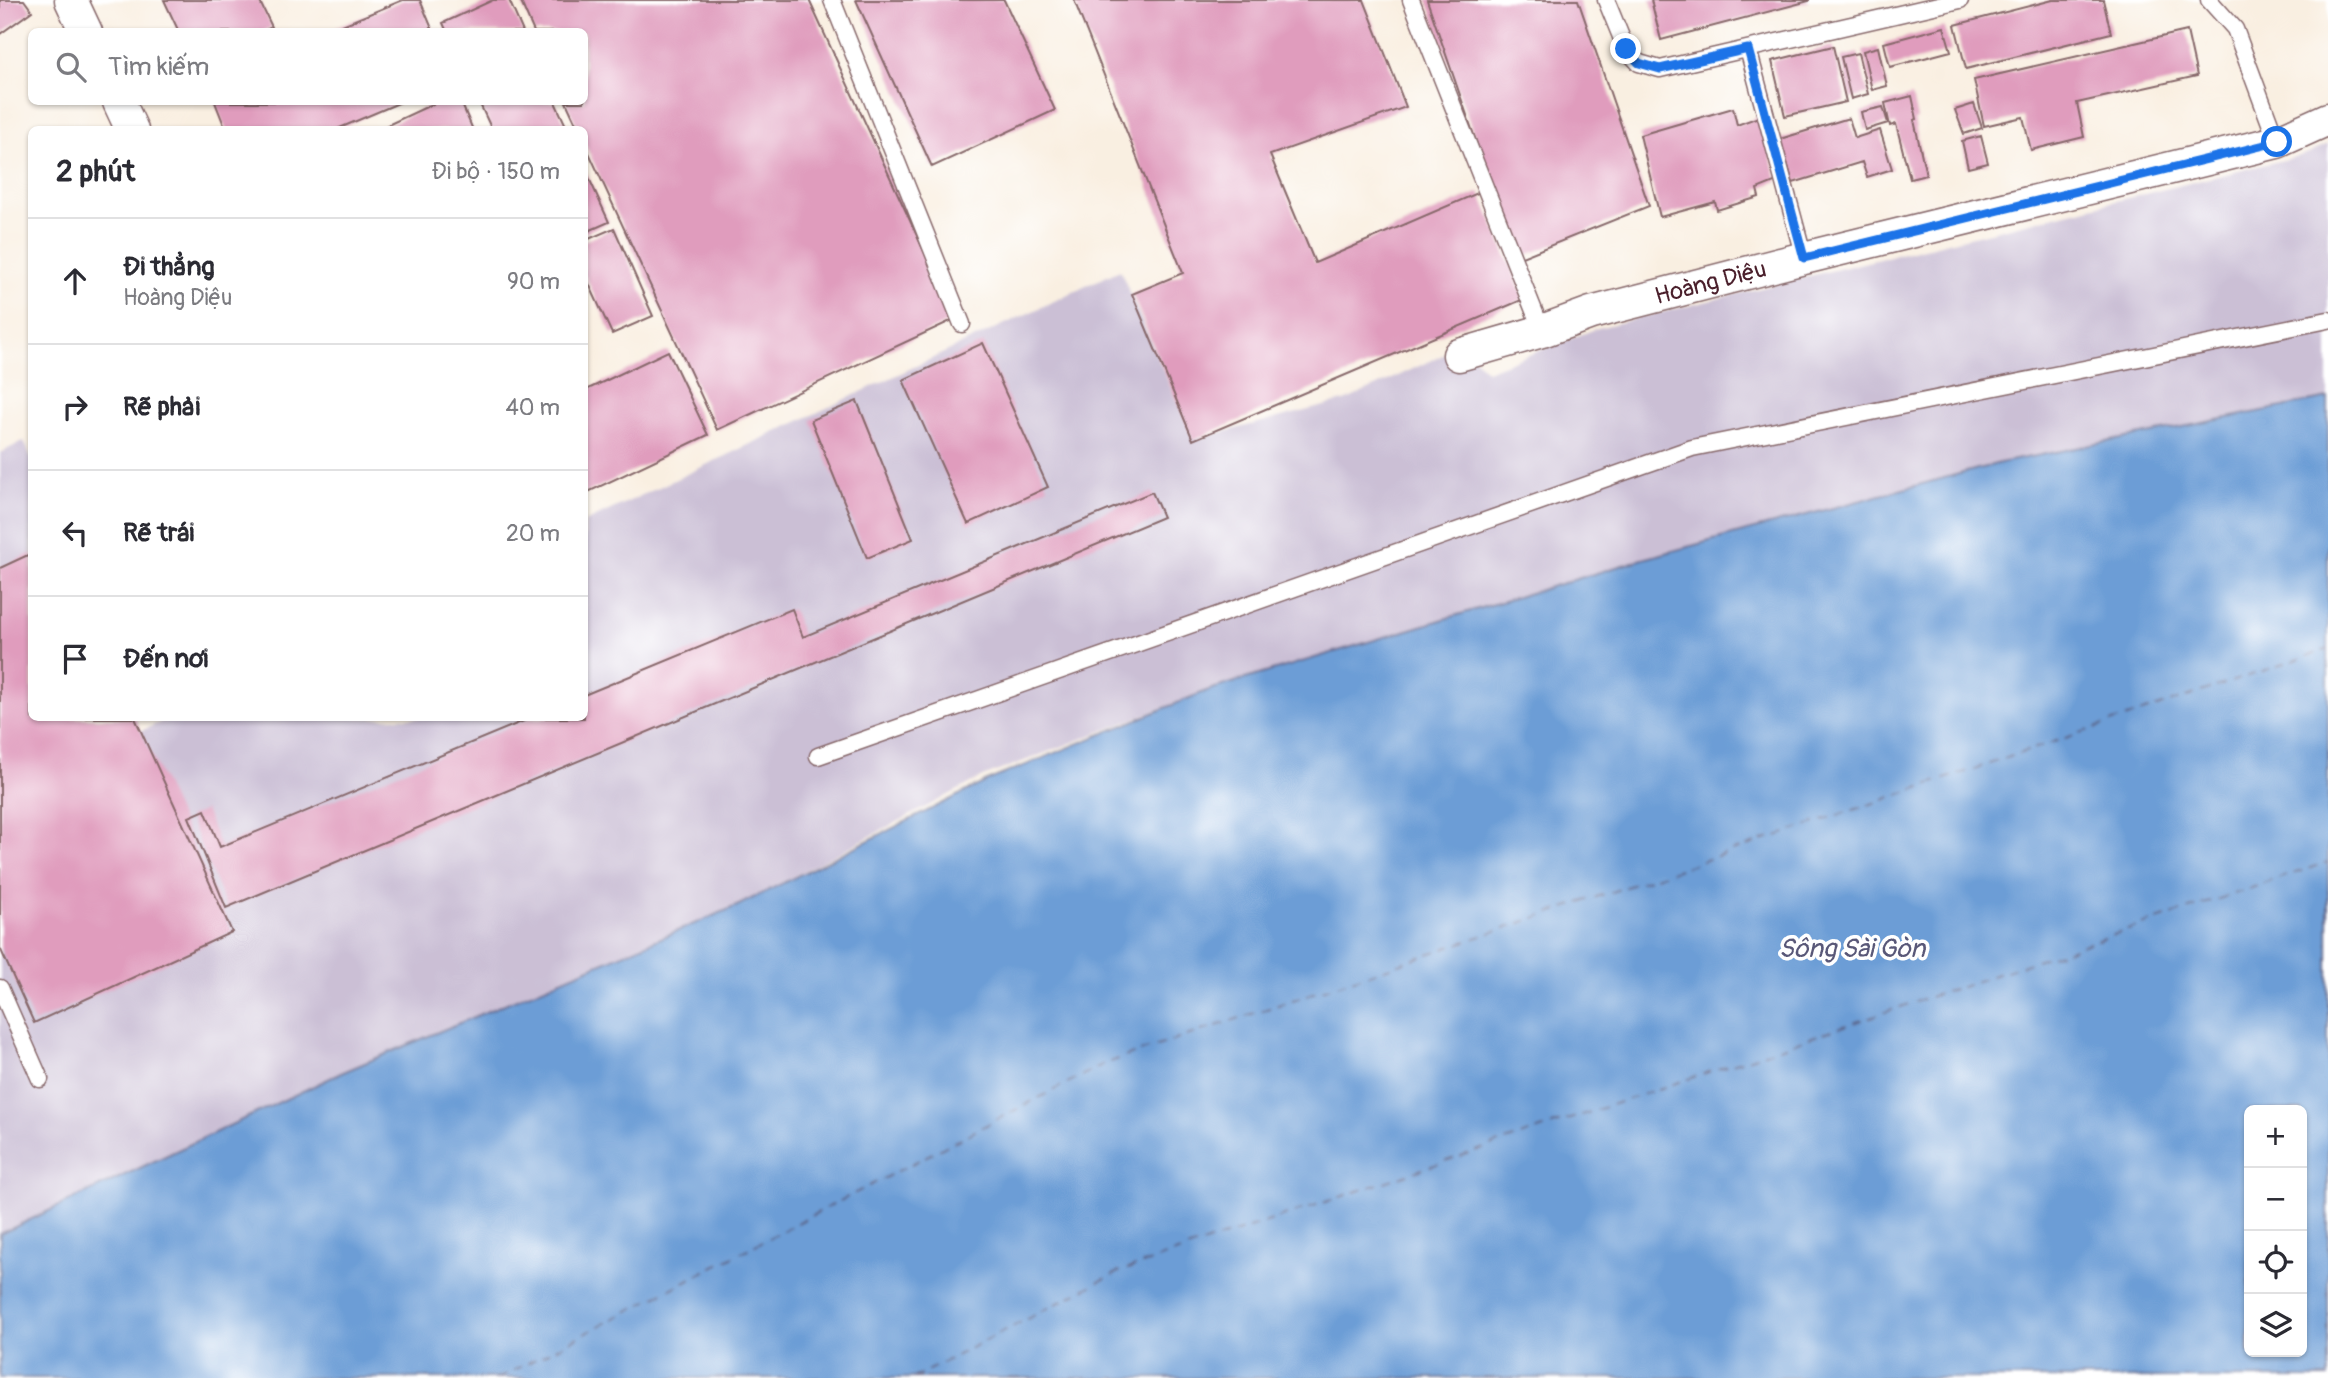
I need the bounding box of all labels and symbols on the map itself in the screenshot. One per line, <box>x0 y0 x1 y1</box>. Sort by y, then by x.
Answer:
route end <box>1610 33 1641 64</box>
route start <box>2261 126 2292 157</box>
street label: Hoàng Diệu <box>1652 254 1769 311</box>
water label: Sông Sài Gòn <box>1779 933 1926 965</box>

